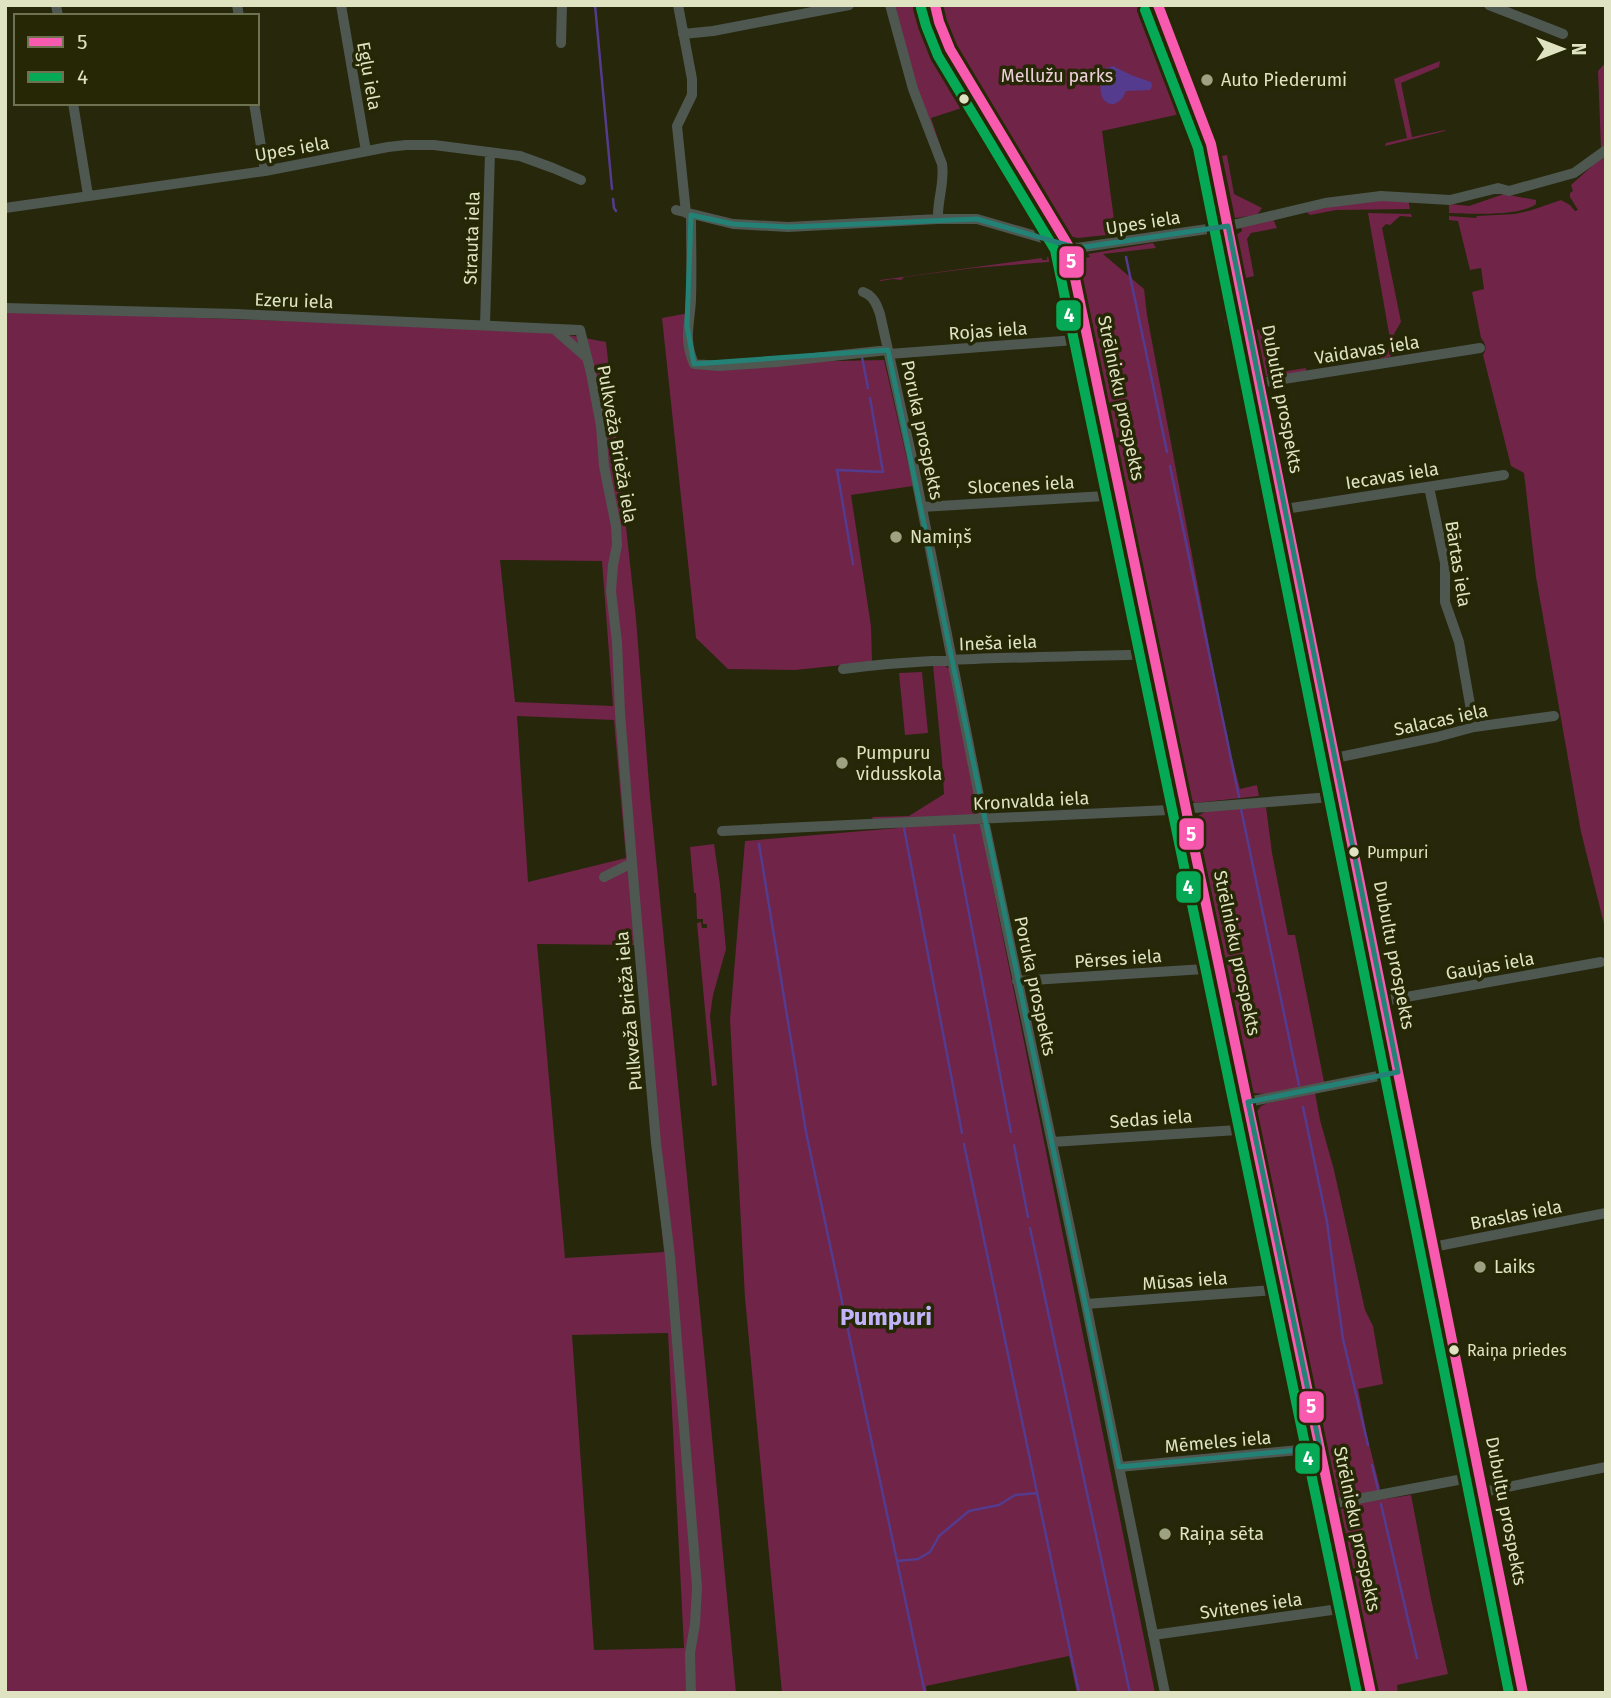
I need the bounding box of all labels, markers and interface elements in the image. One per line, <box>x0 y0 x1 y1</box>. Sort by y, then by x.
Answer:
legend <box>14 14 259 105</box>
north arrow <box>1527 14 1597 84</box>
text: 5 <box>77 29 88 55</box>
street label: Egļu iela <box>351 40 386 112</box>
text: N <box>1567 43 1590 55</box>
text: 4 <box>77 64 88 90</box>
park label: Mellužu parks <box>1001 65 1113 87</box>
place label: Auto Piederumi <box>1221 69 1347 91</box>
marker: Auto Piederumi <box>1199 72 1215 88</box>
unlabelled marker <box>957 92 971 106</box>
street label: Upes iela <box>253 132 331 166</box>
street label: Strauta iela <box>459 191 485 285</box>
street label: Upes iela <box>1104 206 1182 240</box>
line badge: 5 <box>1058 245 1085 279</box>
text: 5 <box>1066 250 1076 273</box>
street label: Ezeru iela <box>254 289 334 313</box>
line badge: 4 <box>1055 299 1082 332</box>
text: 4 <box>1064 304 1075 327</box>
street label: Strēlnieku prospekts <box>1093 313 1149 483</box>
street label: Rojas iela <box>948 317 1028 345</box>
street label: Dubultu prospekts <box>1257 323 1307 475</box>
street label: Vaidavas iela <box>1313 331 1421 369</box>
street label: Poruka prospekts <box>896 358 948 502</box>
street label: Pulkveža Brieža iela <box>592 363 642 525</box>
street label: Iecavas iela <box>1344 458 1440 494</box>
street label: Slocenes iela <box>967 471 1075 499</box>
street label: Bārtas iela <box>1440 519 1476 609</box>
place label: Namiņš <box>910 526 972 549</box>
marker: Namiņš <box>888 529 904 545</box>
street label: Ineša iela <box>958 631 1038 655</box>
street label: Salacas iela <box>1392 699 1490 741</box>
place label: Pumpuru vidusskola <box>856 742 942 785</box>
marker: Pumpuru vidusskola <box>834 755 850 771</box>
street label: Kronvalda iela <box>972 787 1090 815</box>
line badge: 5 <box>1178 817 1205 851</box>
text: 5 <box>1186 823 1196 846</box>
place label: Pumpuri <box>1367 843 1428 862</box>
marker: Pumpuri <box>1347 845 1361 859</box>
street label: Strēlnieku prospekts <box>1209 868 1265 1038</box>
line badge: 4 <box>1175 870 1202 904</box>
text: 4 <box>1183 876 1194 899</box>
street label: Dubultu prospekts <box>1369 879 1419 1031</box>
street label: Poruka prospekts <box>1009 914 1061 1058</box>
street label: Pulkveža Brieža iela <box>611 930 647 1092</box>
street label: Pērses iela <box>1074 945 1162 973</box>
street label: Gaujas iela <box>1444 947 1536 985</box>
street label: Sedas iela <box>1109 1105 1193 1133</box>
street label: Braslas iela <box>1468 1195 1564 1235</box>
place label: Laiks <box>1494 1256 1535 1278</box>
marker: Laiks <box>1472 1259 1488 1275</box>
street label: Mūsas iela <box>1142 1267 1228 1295</box>
district label: Pumpuri <box>840 1303 932 1331</box>
place label: Raiņa priedes <box>1467 1341 1567 1361</box>
marker: Raiņa priedes <box>1447 1343 1461 1357</box>
line badge: 5 <box>1298 1390 1325 1424</box>
text: 5 <box>1306 1395 1316 1418</box>
street label: Mēmeles iela <box>1164 1426 1272 1458</box>
street label: Dubultu prospekts <box>1481 1435 1531 1587</box>
line badge: 4 <box>1294 1442 1321 1475</box>
street label: Strēlnieku prospekts <box>1329 1444 1385 1614</box>
text: 4 <box>1303 1447 1314 1470</box>
place label: Raiņa sēta <box>1179 1523 1264 1546</box>
marker: Raiņa sēta <box>1157 1526 1173 1542</box>
street label: Svitenes iela <box>1198 1588 1304 1624</box>

